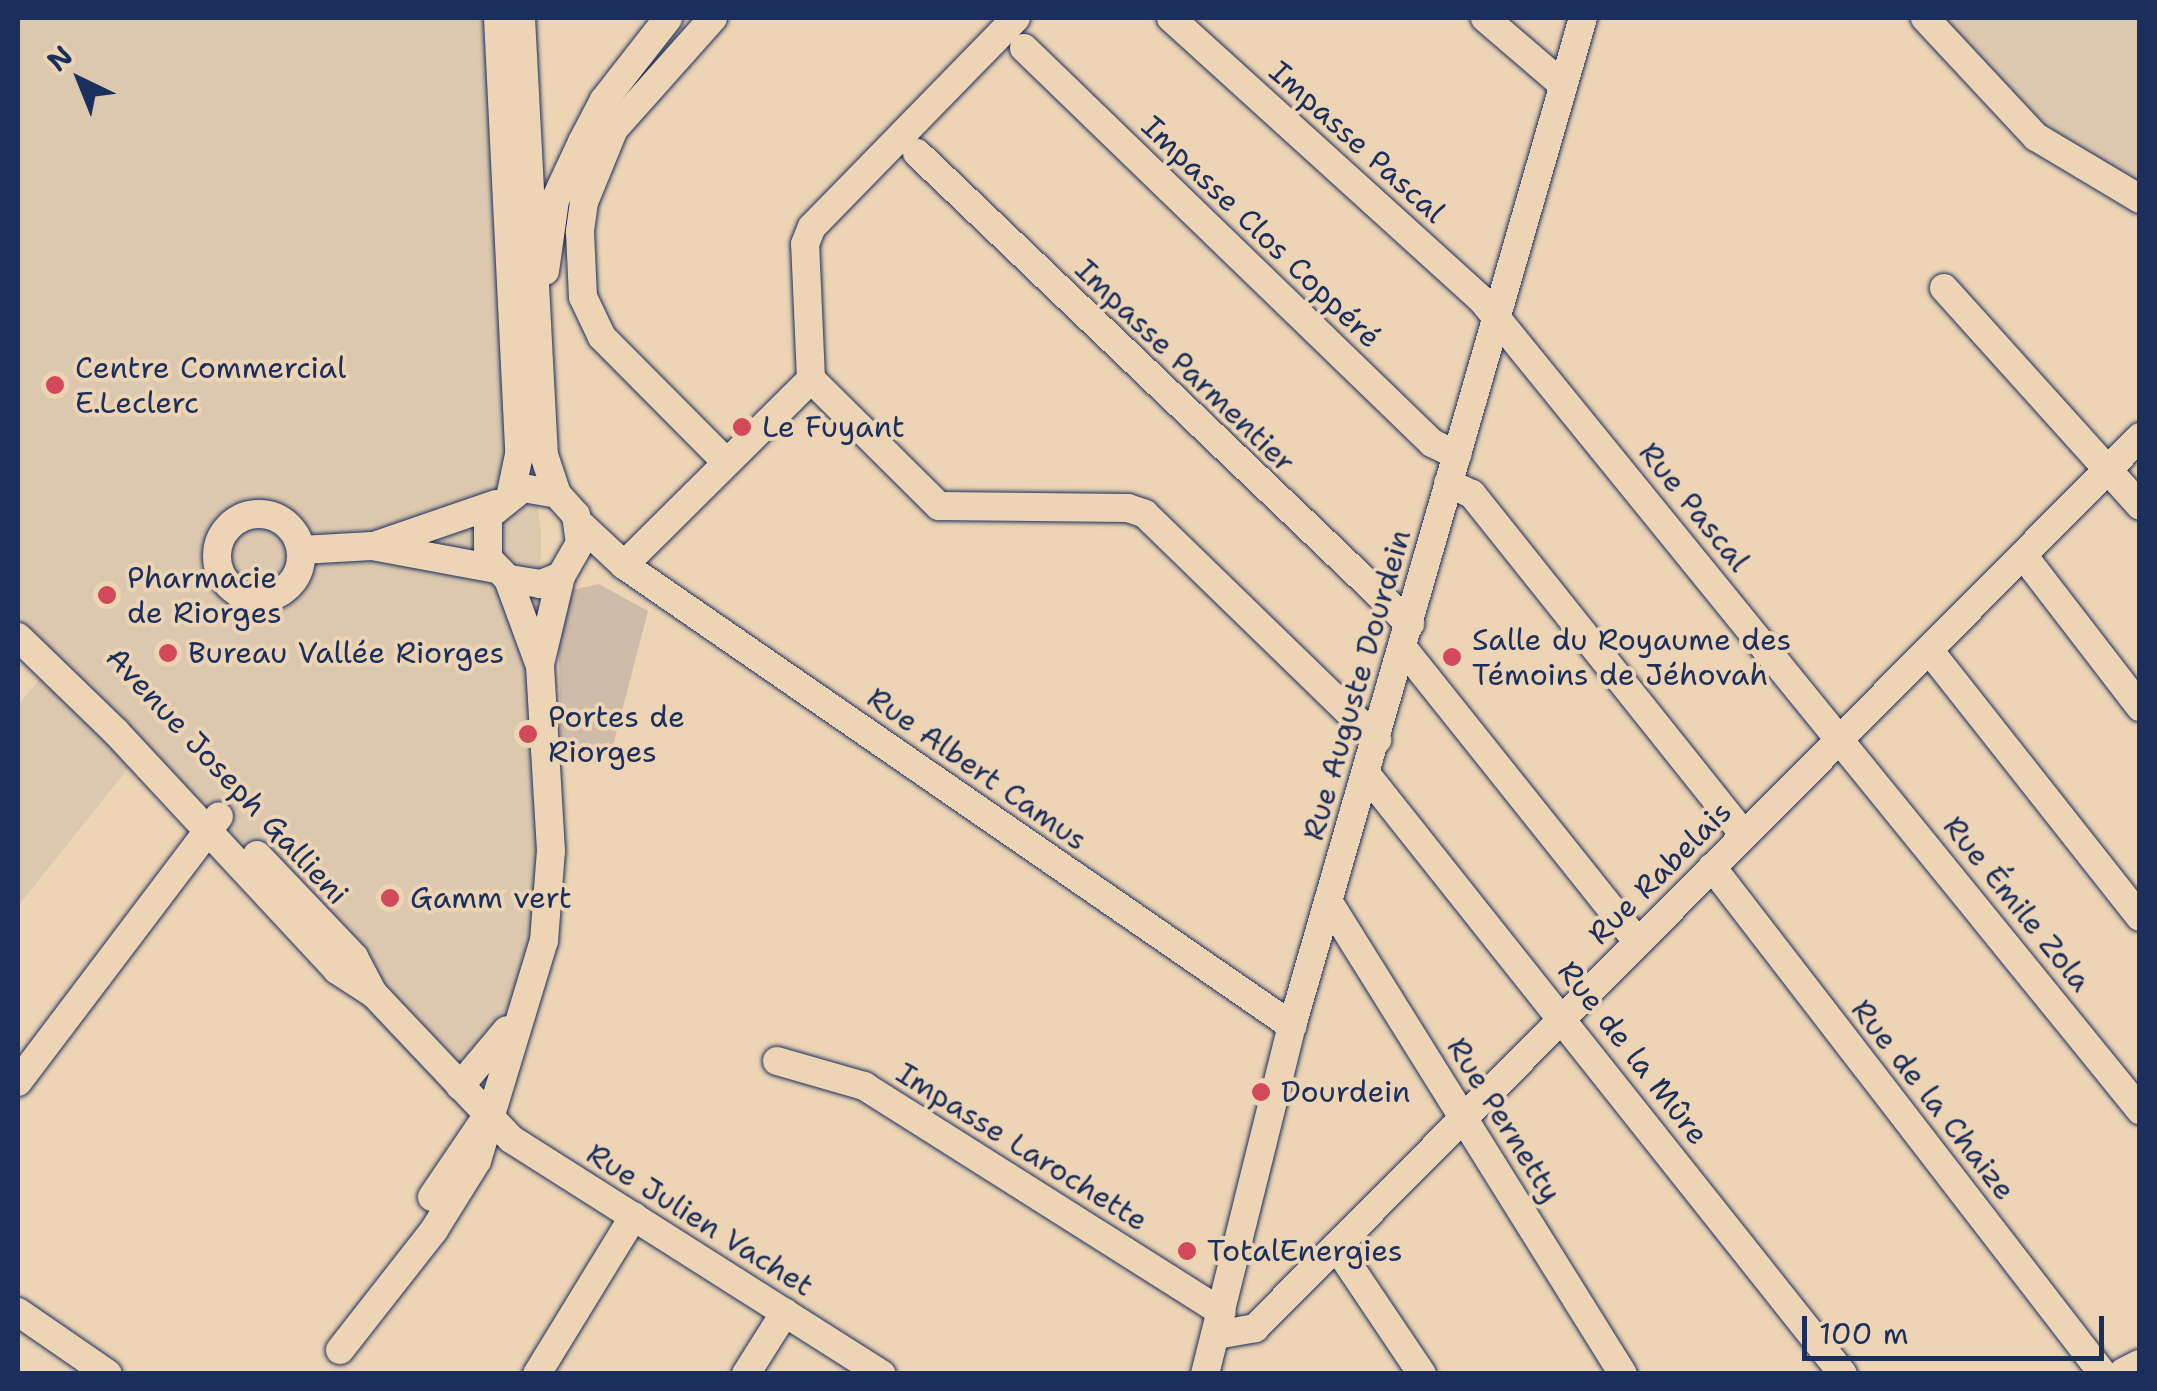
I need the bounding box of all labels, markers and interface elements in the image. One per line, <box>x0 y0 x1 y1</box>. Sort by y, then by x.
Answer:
north arrow <box>30 30 130 130</box>
text: N <box>38 37 81 80</box>
street label: Impasse Pascal <box>1262 54 1452 230</box>
street label: Impasse Clos Coppéré <box>1134 109 1388 355</box>
street label: Impasse Parmentier <box>1068 252 1302 480</box>
place label: Centre Commercial E.Leclerc <box>75 350 346 420</box>
marker: Centre Commercial E.Leclerc <box>44 374 66 396</box>
place label: Le Fuyant <box>762 409 905 445</box>
marker: Le Fuyant <box>731 416 753 438</box>
street label: Rue Pascal <box>1631 435 1757 579</box>
street label: Rue Auguste Dourdein <box>1295 525 1419 845</box>
place label: Pharmacie de Riorges <box>127 560 282 630</box>
marker: Pharmacie de Riorges <box>96 584 118 606</box>
place label: Salle du Royaume des Témoins de Jéhovah <box>1472 622 1791 692</box>
place label: Bureau Vallée Riorges <box>188 635 504 671</box>
street label: Avenue Joseph Gallieni <box>98 640 356 912</box>
marker: Bureau Vallée Riorges <box>157 642 179 664</box>
marker: Salle du Royaume des Témoins de Jéhovah <box>1441 646 1463 668</box>
street label: Rue Albert Camus <box>860 680 1094 858</box>
place label: Portes de Riorges <box>548 699 685 770</box>
marker: Portes de Riorges <box>517 723 539 745</box>
street label: Rue Rabelais <box>1581 794 1739 952</box>
street label: Rue Émile Zola <box>1935 809 2099 999</box>
place label: Gamm vert <box>410 880 572 916</box>
marker: Gamm vert <box>379 887 401 909</box>
street label: Rue de la Mûre <box>1550 954 1716 1152</box>
street label: Rue de la Chaize <box>1843 992 2023 1208</box>
street label: Rue Pernetty <box>1439 1031 1569 1209</box>
street label: Impasse Larochette <box>890 1055 1154 1239</box>
place label: Dourdein <box>1281 1074 1410 1110</box>
marker: Dourdein <box>1250 1081 1272 1103</box>
street label: Rue Julien Vachet <box>580 1136 820 1304</box>
place label: TotalEnergies <box>1207 1233 1403 1269</box>
marker: TotalEnergies <box>1176 1240 1198 1262</box>
scale bar <box>1807 1296 2110 1358</box>
text: 100 m <box>1819 1313 1909 1354</box>

